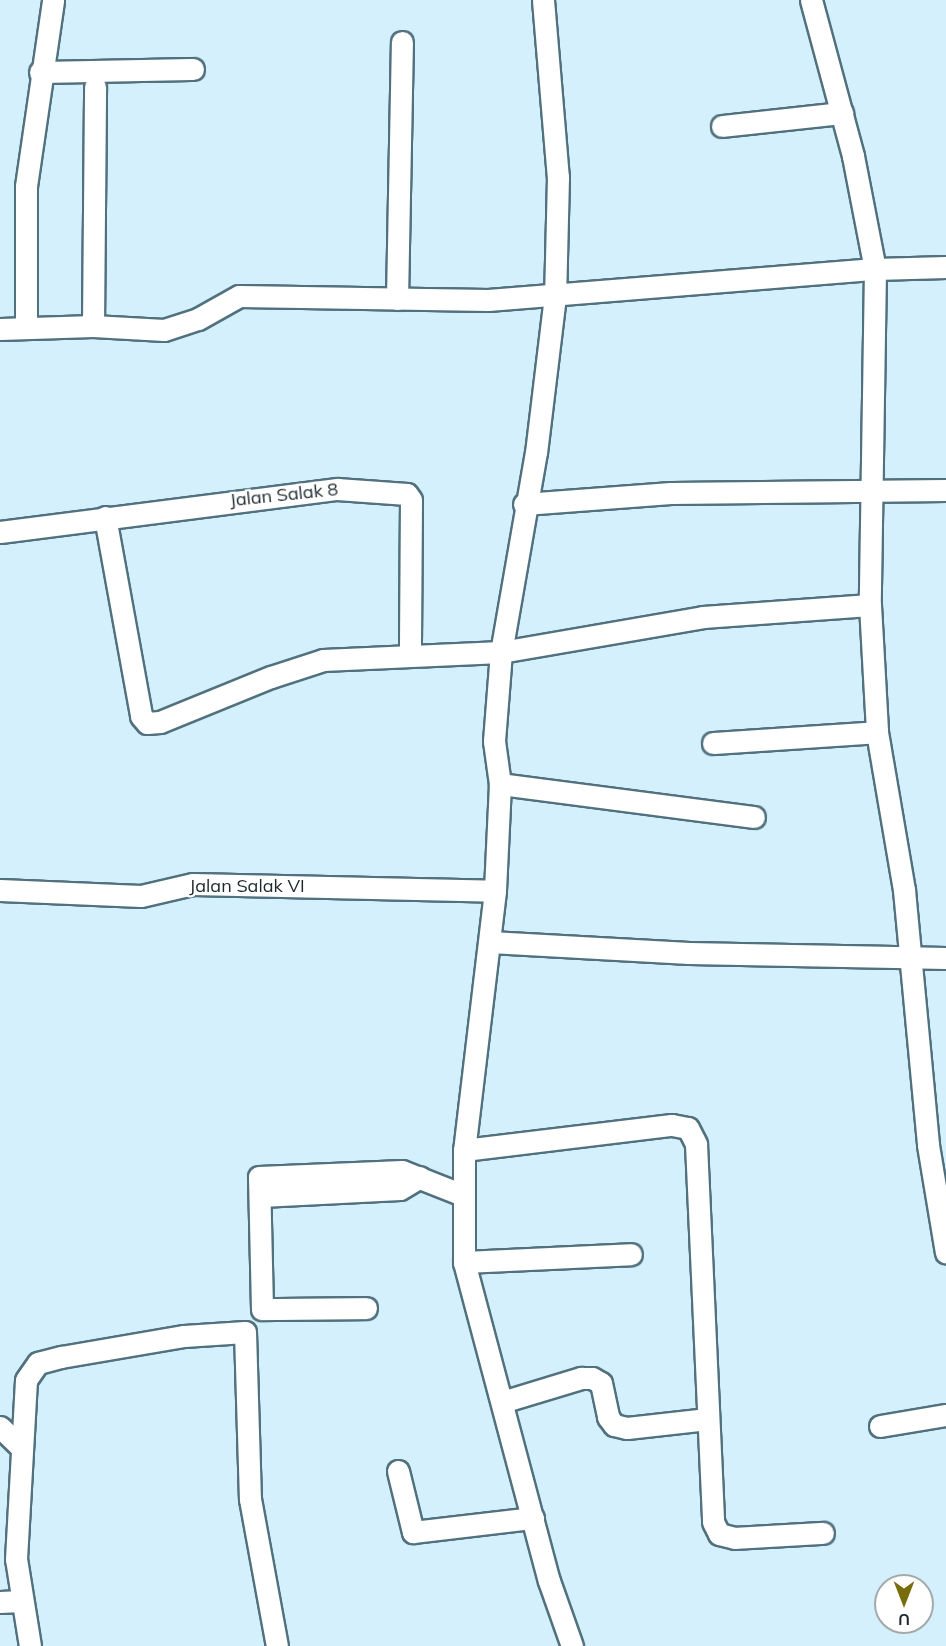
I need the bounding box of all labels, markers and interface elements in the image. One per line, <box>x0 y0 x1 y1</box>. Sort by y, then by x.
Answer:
street label: Jalan Salak 8 <box>229 479 339 511</box>
street label: Jalan Salak VI <box>189 875 305 897</box>
north arrow <box>874 1574 934 1634</box>
text: U <box>898 1610 910 1630</box>

